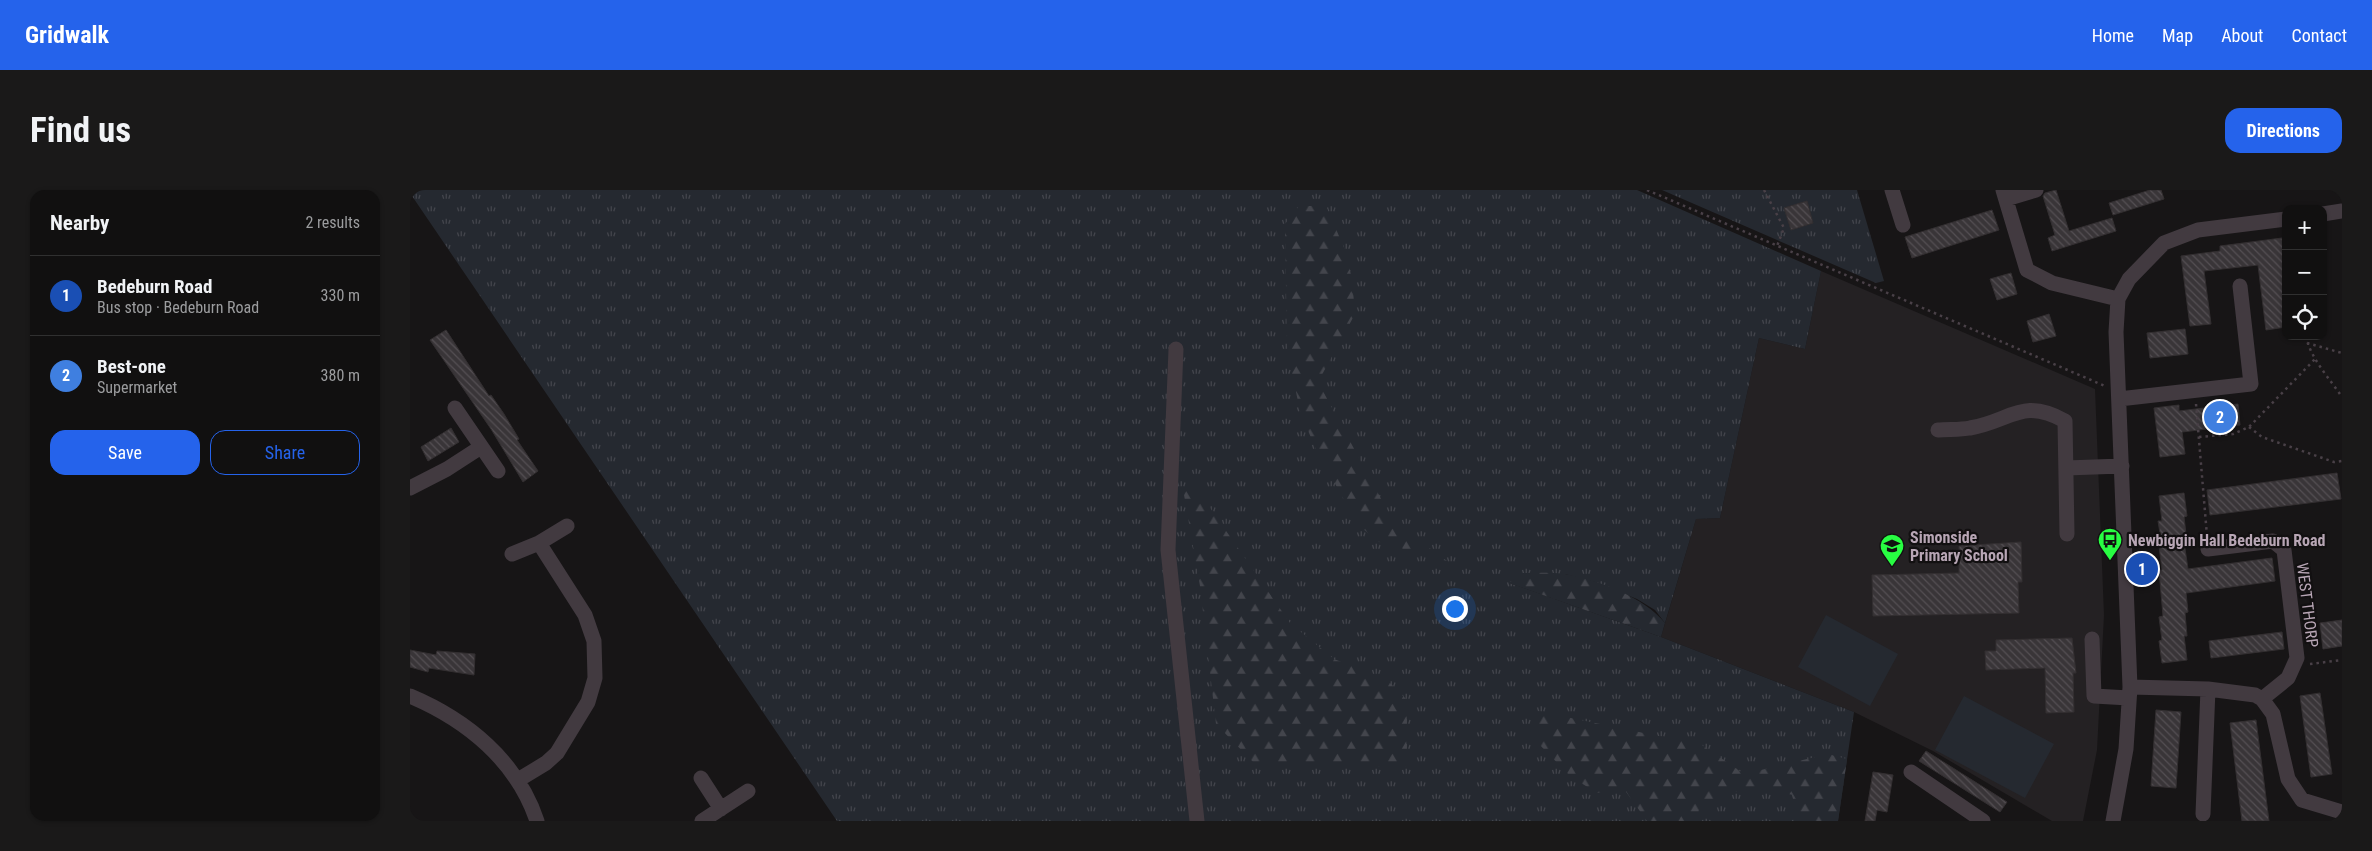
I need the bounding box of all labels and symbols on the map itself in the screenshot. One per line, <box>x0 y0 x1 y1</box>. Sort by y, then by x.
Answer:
pin: 2 <box>2204 398 2236 436</box>
bus stop icon: Newbiggin Hall Bedeburn Road <box>2097 527 2123 561</box>
place label: Simonside Primary School <box>1910 528 2008 565</box>
place label: Newbiggin Hall Bedeburn Road <box>2128 531 2326 550</box>
school or university icon: Simonside Primary School <box>1879 533 1905 567</box>
pin: 1 <box>2126 550 2158 588</box>
street label: WEST THORP <box>2293 562 2322 649</box>
your location <box>1442 596 1468 622</box>

